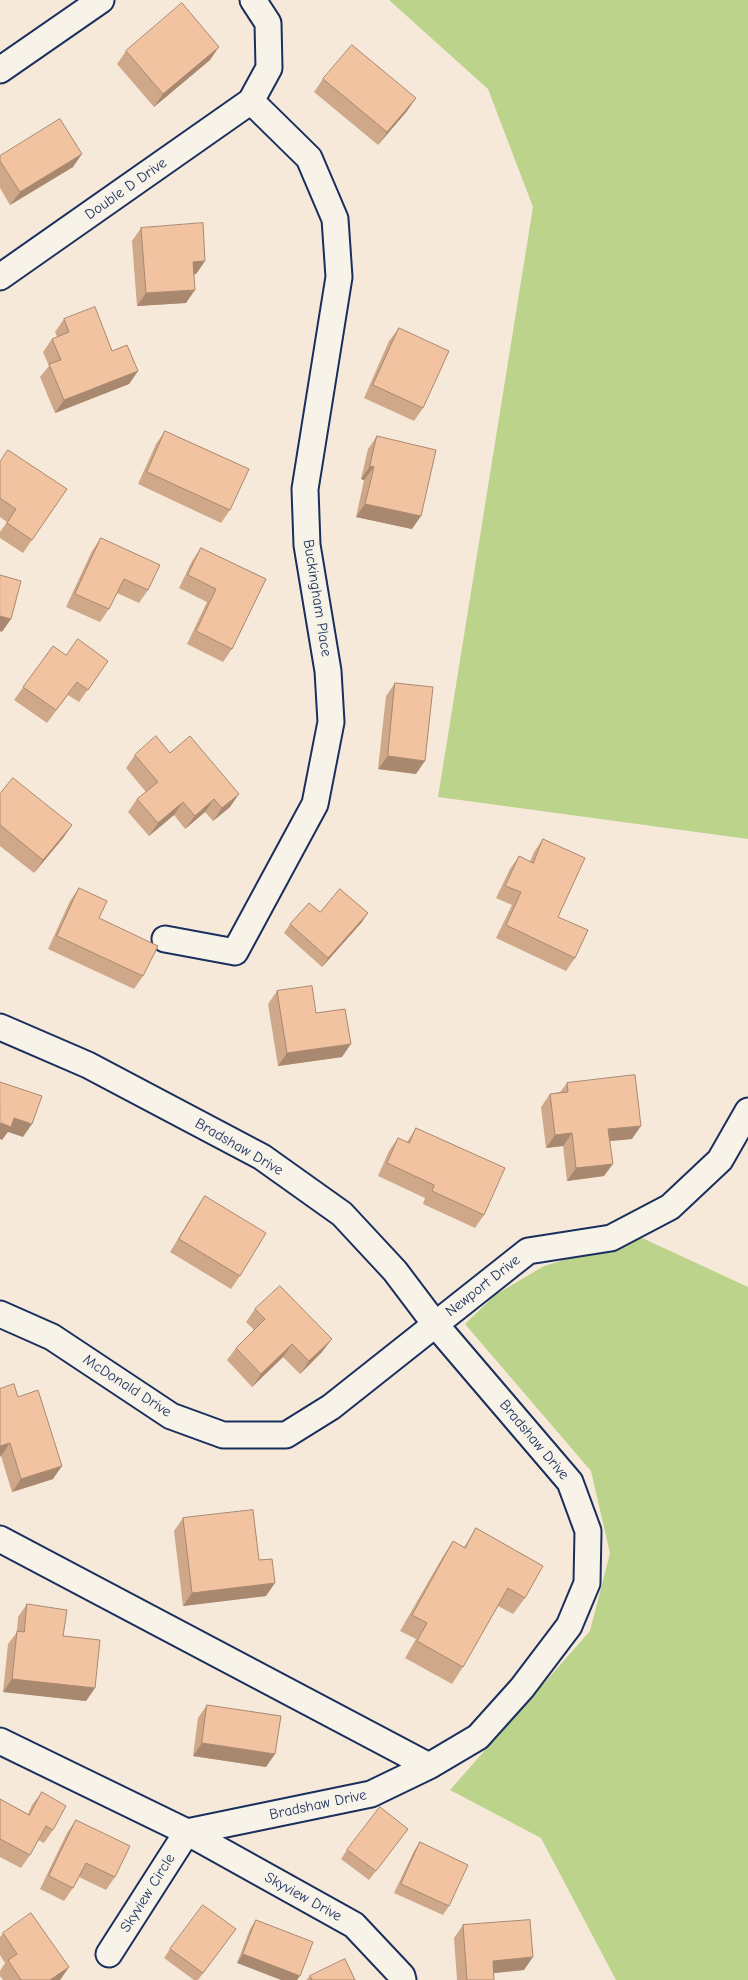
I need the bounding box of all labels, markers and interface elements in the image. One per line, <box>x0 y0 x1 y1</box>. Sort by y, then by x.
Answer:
street label: Double D Drive <box>82 154 170 224</box>
street label: Buckingham Place <box>299 538 335 658</box>
street label: Bradshaw Drive <box>192 1114 286 1180</box>
street label: Newport Drive <box>442 1251 524 1321</box>
street label: McDonald Drive <box>79 1351 175 1421</box>
street label: Bradshaw Drive <box>495 1396 573 1484</box>
street label: Bradshaw Drive <box>268 1786 368 1824</box>
street label: Skyview Circle <box>117 1850 179 1936</box>
street label: Skyview Drive <box>261 1868 345 1926</box>

